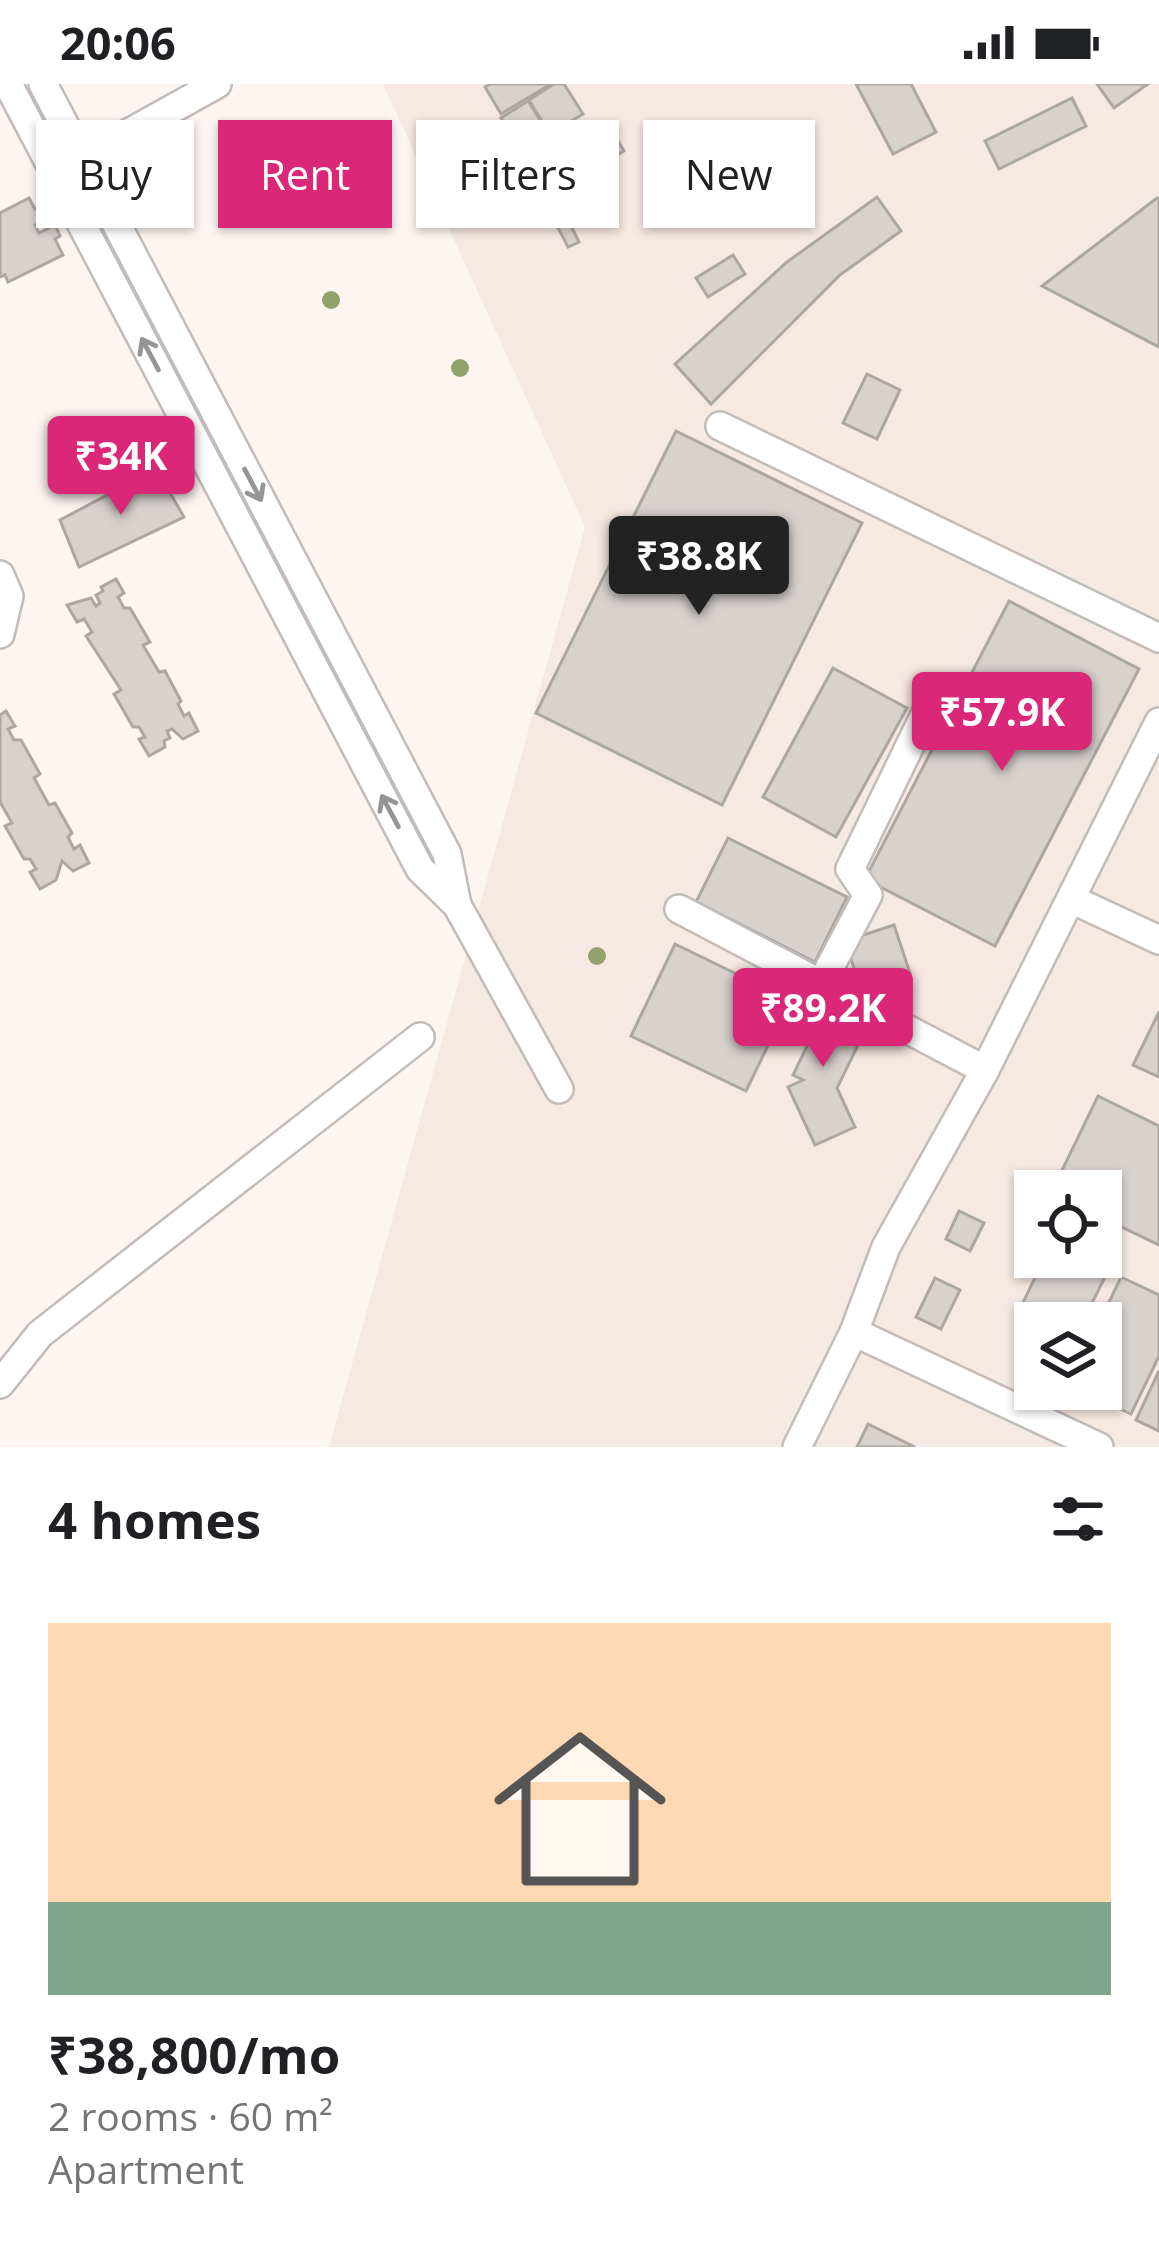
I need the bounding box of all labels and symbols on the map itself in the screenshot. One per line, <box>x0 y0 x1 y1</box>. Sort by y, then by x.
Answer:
one-way arrow <box>138 338 161 373</box>
pin: ₹34K <box>50 416 192 518</box>
one-way arrow <box>242 467 265 502</box>
pin: ₹38.8K <box>601 516 797 618</box>
pin: ₹57.9K <box>904 672 1100 774</box>
one-way arrow <box>378 795 401 830</box>
pin: ₹89.2K <box>725 968 921 1070</box>

